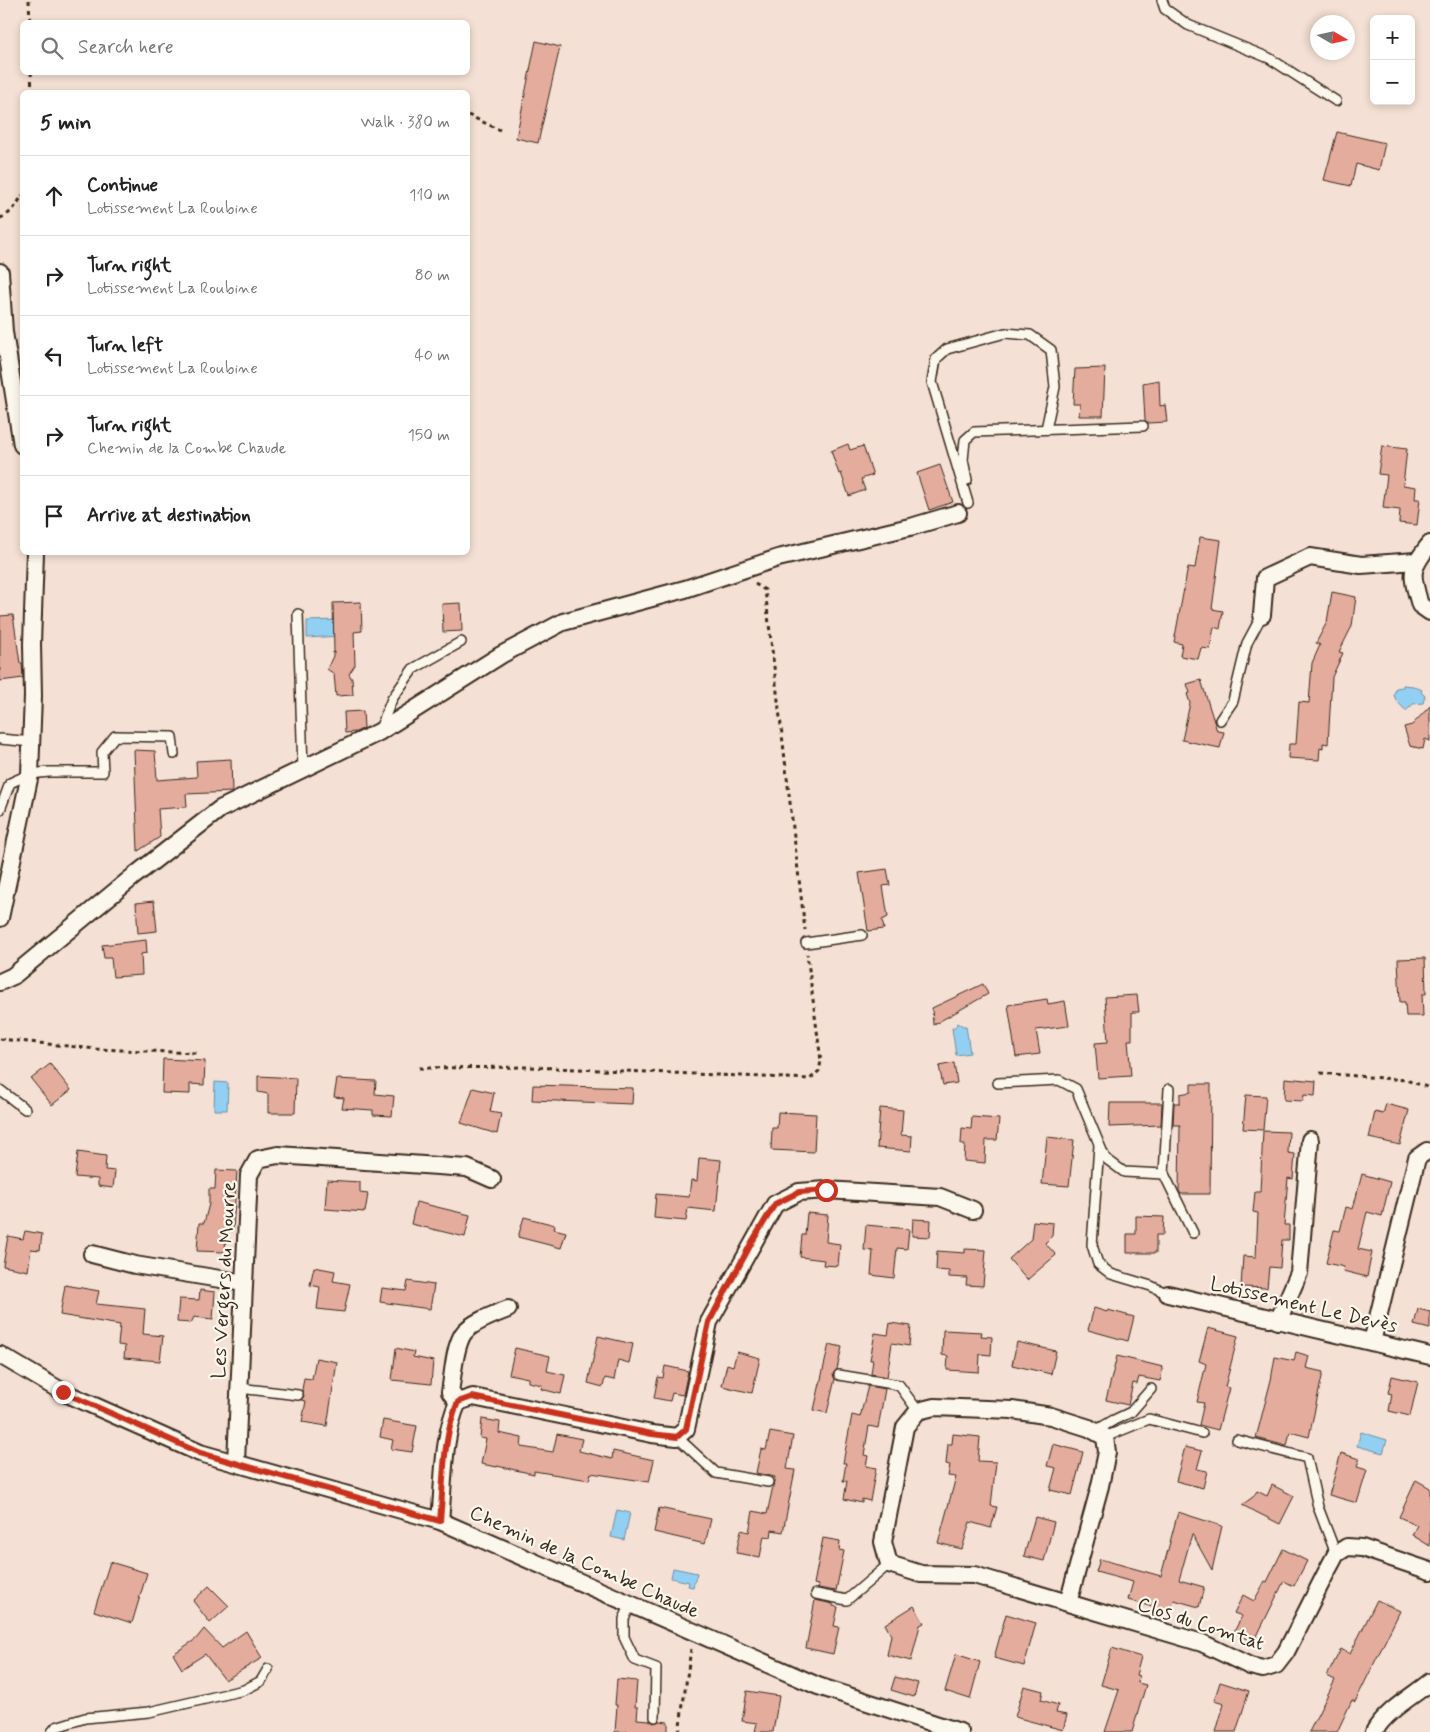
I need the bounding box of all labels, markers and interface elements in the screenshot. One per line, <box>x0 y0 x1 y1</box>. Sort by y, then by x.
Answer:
north arrow <box>1310 15 1355 60</box>
map controls <box>1370 15 1415 105</box>
button: + <box>1370 15 1415 60</box>
search box <box>20 20 470 75</box>
icon: search <box>38 34 66 62</box>
text: Search here <box>78 35 174 60</box>
button: − <box>1370 60 1415 105</box>
text: 5 min <box>40 109 92 137</box>
text: Walk · 380 m <box>360 112 450 133</box>
text: Continue <box>87 173 158 198</box>
icon: ahead <box>40 182 68 210</box>
text: 110 m <box>409 185 450 206</box>
text: Lotissement La Roubine <box>87 198 258 219</box>
text: Turn right <box>87 253 171 278</box>
icon: right <box>40 262 68 290</box>
text: 80 m <box>415 265 450 286</box>
text: Lotissement La Roubine <box>87 278 258 299</box>
text: Turn left <box>87 333 163 358</box>
icon: left <box>40 342 68 370</box>
text: 40 m <box>414 345 450 366</box>
text: Lotissement La Roubine <box>87 358 258 379</box>
text: Turn right <box>87 413 171 438</box>
icon: right <box>40 422 68 450</box>
text: 150 m <box>408 425 450 446</box>
text: Chemin de la Combe Chaude <box>87 438 286 459</box>
icon: arrive <box>40 502 68 530</box>
text: Arrive at destination <box>87 503 251 528</box>
route start <box>815 1179 838 1202</box>
street label: Les Vergers du Mourre <box>206 1181 245 1379</box>
street label: Lotissement Le Devès <box>1208 1271 1400 1340</box>
route end <box>52 1381 75 1404</box>
street label: Chemin de la Combe Chaude <box>465 1499 704 1625</box>
street label: Clos du Comtat <box>1134 1591 1267 1658</box>

